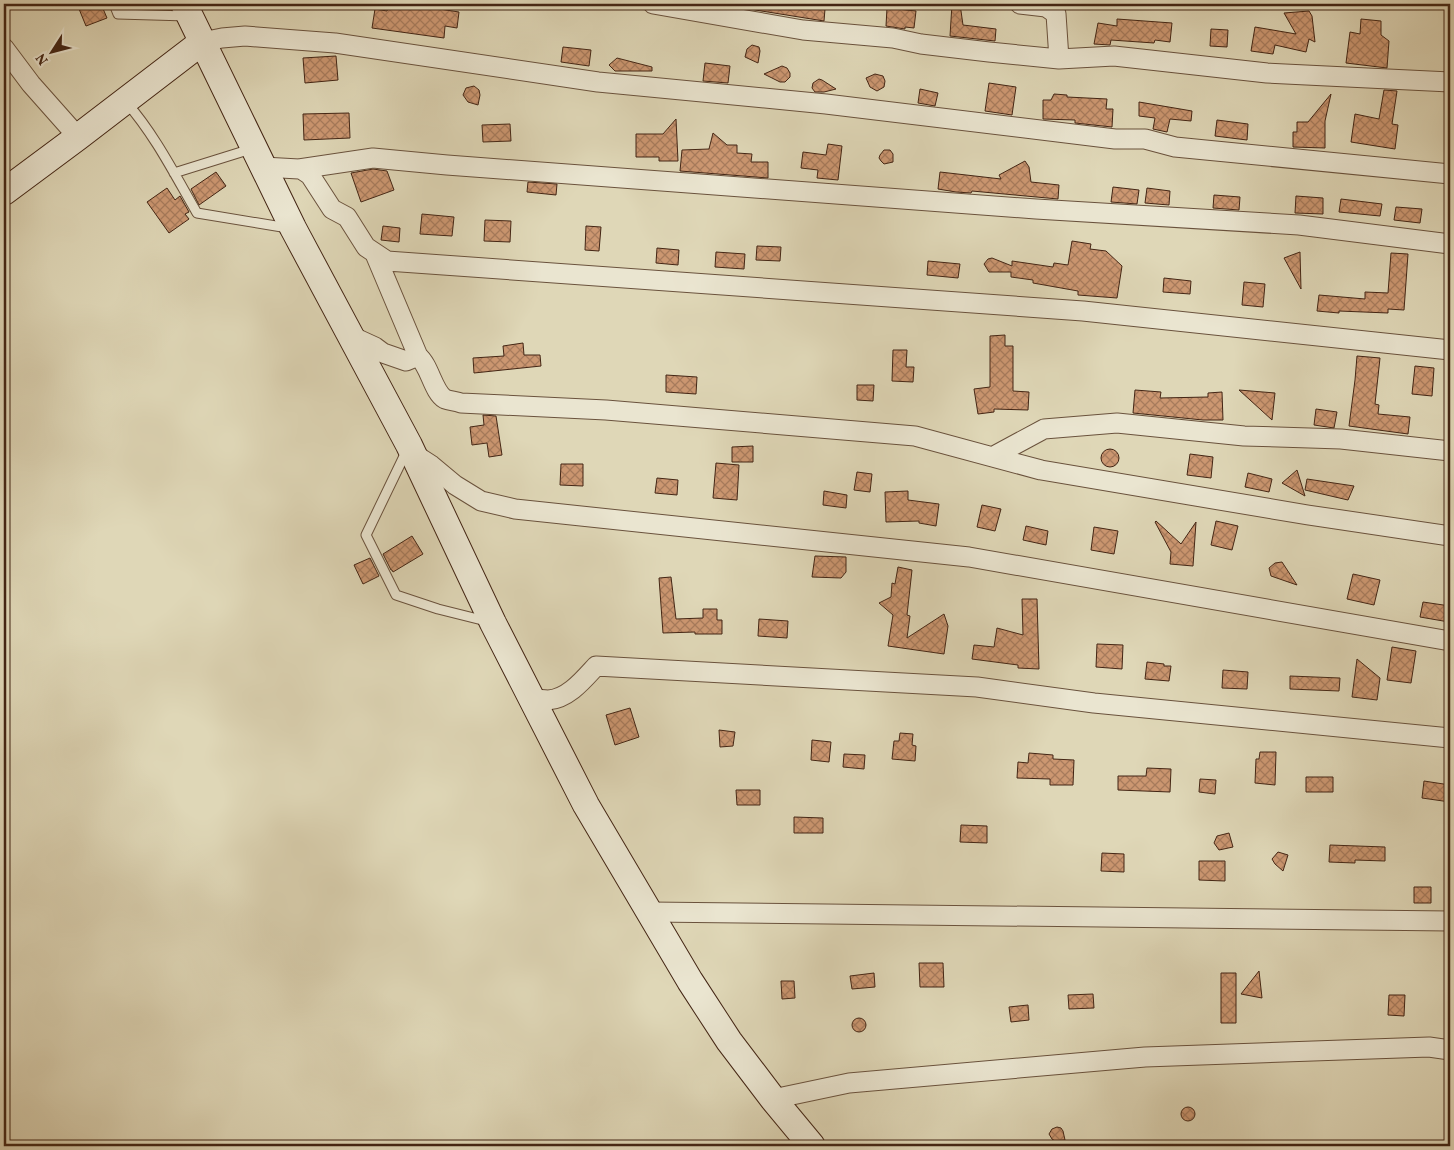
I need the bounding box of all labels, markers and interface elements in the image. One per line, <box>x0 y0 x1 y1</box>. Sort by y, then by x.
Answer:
north arrow <box>28 28 78 78</box>
text: N <box>32 49 53 68</box>

